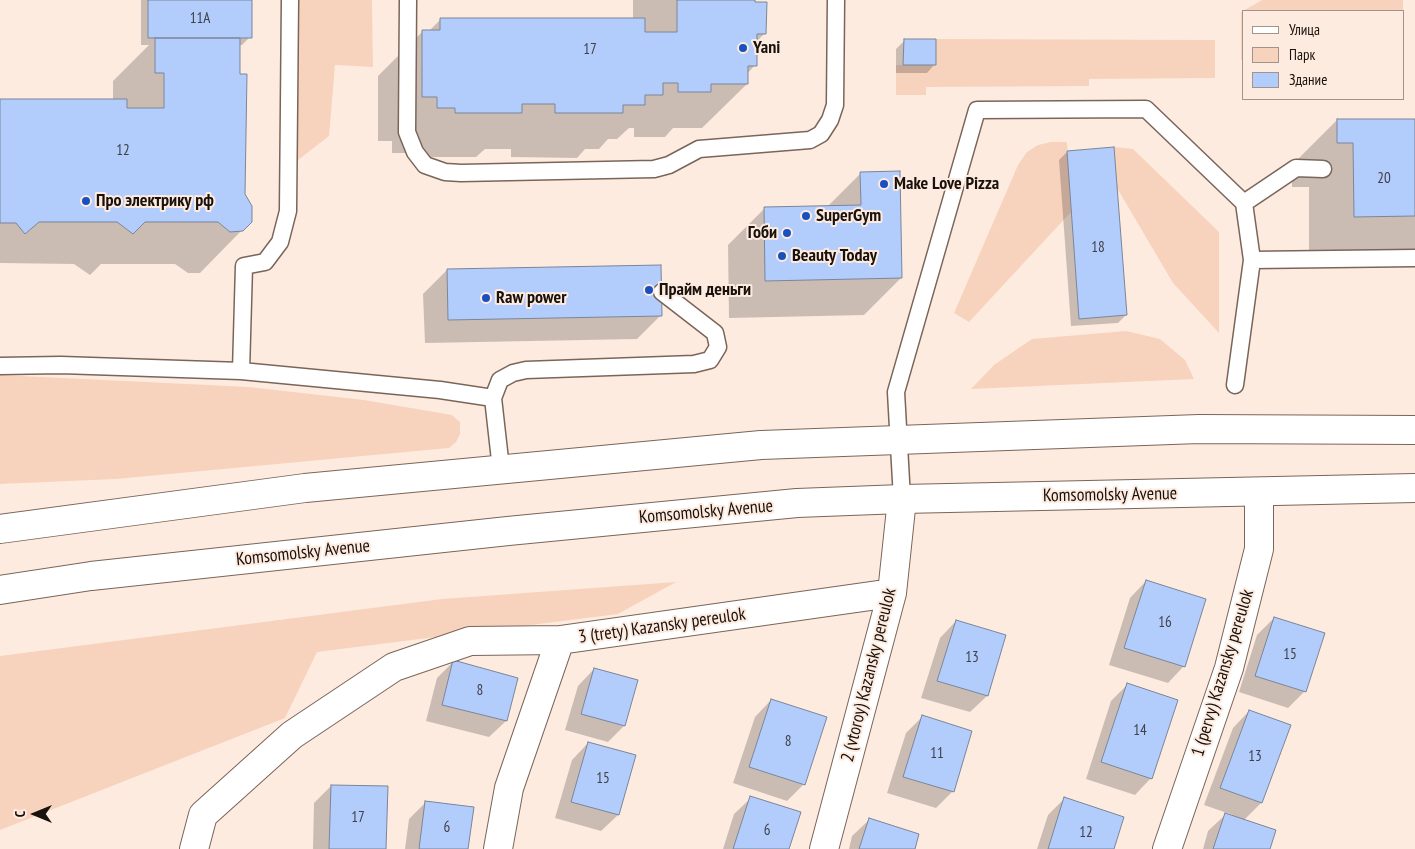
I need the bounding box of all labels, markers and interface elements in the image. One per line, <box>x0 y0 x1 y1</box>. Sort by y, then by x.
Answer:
house number: 11А <box>190 10 210 28</box>
legend <box>1242 10 1405 100</box>
text: Улица <box>1289 20 1320 39</box>
place label: Yani <box>753 37 780 59</box>
house number: 17 <box>583 41 597 59</box>
marker: Yani <box>737 42 749 54</box>
text: Парк <box>1289 45 1315 64</box>
text: Здание <box>1289 70 1327 89</box>
house number: 12 <box>116 142 130 160</box>
house number: 20 <box>1377 170 1391 188</box>
place label: Make Love Pizza <box>894 173 999 195</box>
marker: Make Love Pizza <box>878 178 890 190</box>
place label: Про электрику рф <box>96 190 214 212</box>
marker: Про электрику рф <box>80 195 92 207</box>
place label: SuperGym <box>816 205 881 227</box>
marker: SuperGym <box>800 210 812 222</box>
place label: Гоби <box>748 222 777 244</box>
marker: Гоби <box>781 227 793 239</box>
house number: 18 <box>1091 239 1105 257</box>
place label: Beauty Today <box>792 245 877 267</box>
marker: Beauty Today <box>776 250 788 262</box>
place label: Прайм деньги <box>659 279 751 301</box>
marker: Прайм деньги <box>643 284 655 296</box>
place label: Raw power <box>496 287 566 309</box>
marker: Raw power <box>480 292 492 304</box>
street label: Komsomolsky Avenue <box>1043 483 1177 507</box>
street label: Komsomolsky Avenue <box>638 495 774 529</box>
street label: Komsomolsky Avenue <box>235 535 371 571</box>
street label: 2 (vtoroy) Kazansky pereulok <box>837 586 901 764</box>
street label: 1 (pervy) Kazansky pereulok <box>1187 587 1259 759</box>
street label: 3 (trety) Kazansky pereulok <box>577 604 747 648</box>
house number: 16 <box>1158 614 1172 632</box>
house number: 15 <box>1283 646 1297 664</box>
house number: 13 <box>965 649 979 667</box>
house number: 8 <box>477 682 483 700</box>
house number: 14 <box>1133 722 1147 740</box>
house number: 8 <box>785 733 791 751</box>
house number: 11 <box>930 745 944 763</box>
house number: 13 <box>1248 748 1262 766</box>
house number: 15 <box>596 770 610 788</box>
north arrow <box>10 789 60 839</box>
house number: 17 <box>351 809 365 827</box>
text: С <box>11 811 29 817</box>
house number: 6 <box>444 819 450 837</box>
house number: 6 <box>764 822 770 840</box>
house number: 12 <box>1079 824 1093 842</box>

